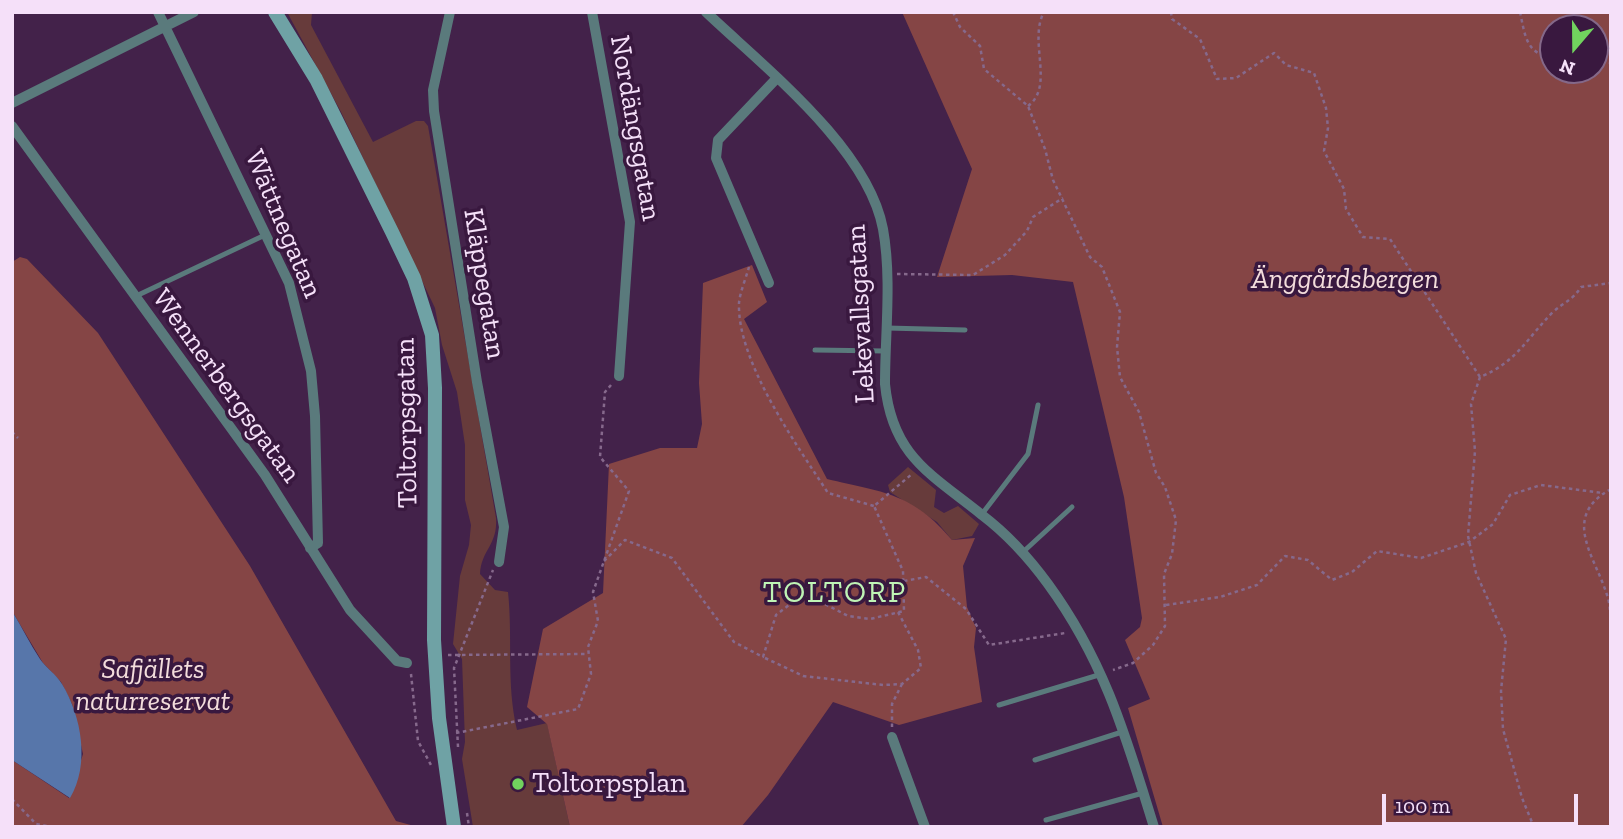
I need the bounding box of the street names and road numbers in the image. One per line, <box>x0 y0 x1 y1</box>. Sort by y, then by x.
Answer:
street label: Nordängsgatan <box>602 33 668 223</box>
street label: Wättnegatan <box>237 145 329 303</box>
street label: Kläppegatan <box>456 206 512 362</box>
street label: Lekevallsgatan <box>840 224 882 404</box>
street label: Wennerbergsgatan <box>144 283 308 489</box>
street label: Toltorpsgatan <box>389 338 425 508</box>

